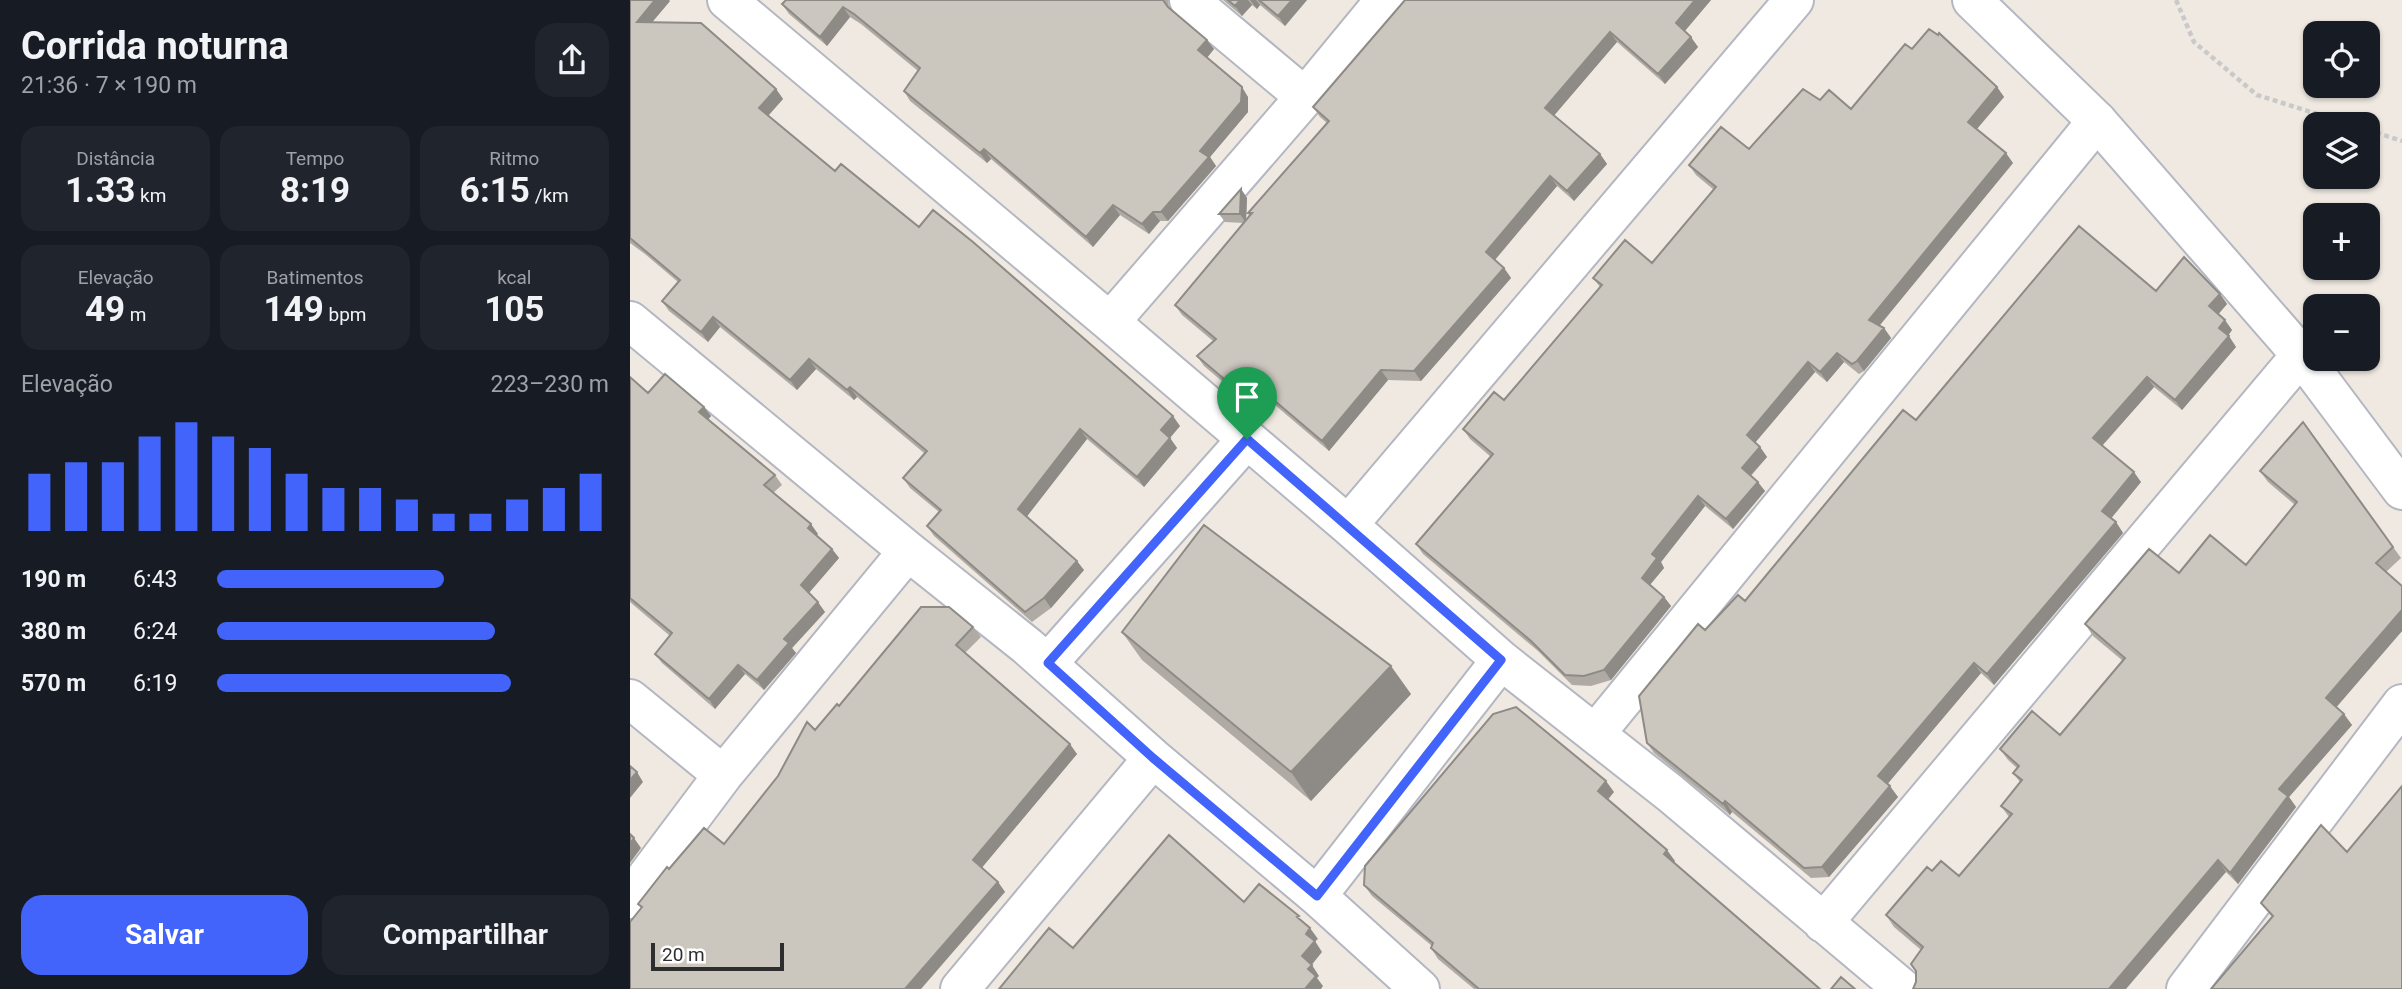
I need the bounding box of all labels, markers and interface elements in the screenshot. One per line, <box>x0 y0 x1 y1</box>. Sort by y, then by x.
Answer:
map controls <box>2303 21 2380 371</box>
button: locate <box>2303 21 2380 98</box>
button: share <box>535 23 609 97</box>
text: Corrida noturna <box>21 24 289 68</box>
text: 21:36 · 7 × 190 m <box>21 72 197 99</box>
button: layers <box>2303 112 2380 189</box>
text: Distância <box>76 147 155 170</box>
text: Tempo <box>286 147 344 170</box>
text: Ritmo <box>489 147 539 170</box>
text: 1.33 <box>65 170 135 211</box>
text: 8:19 <box>280 170 350 211</box>
text: 6:15 <box>460 170 530 211</box>
text: km <box>135 184 166 207</box>
text: /km <box>530 184 569 207</box>
button: + <box>2303 203 2380 280</box>
text: Elevação <box>78 266 154 289</box>
text: Batimentos <box>267 266 363 289</box>
text: kcal <box>497 266 532 289</box>
text: 49 <box>85 289 125 330</box>
text: 149 <box>264 289 324 330</box>
text: 105 <box>484 289 544 330</box>
button: − <box>2303 294 2380 371</box>
text: m <box>125 303 146 326</box>
text: bpm <box>324 303 366 326</box>
pin <box>1217 367 1277 439</box>
text: Elevação <box>21 371 113 398</box>
text: 223–230 m <box>490 371 609 398</box>
icon: arrive <box>1228 378 1266 416</box>
text: 190 m <box>21 566 86 593</box>
text: 6:43 <box>133 566 177 593</box>
text: 380 m <box>21 618 86 645</box>
text: 6:24 <box>133 618 177 645</box>
text: 570 m <box>21 670 86 697</box>
text: 6:19 <box>133 670 177 697</box>
button: Salvar <box>21 895 308 975</box>
button: Compartilhar <box>322 895 609 975</box>
scale bar <box>651 940 784 972</box>
text: 20 m <box>662 943 705 966</box>

